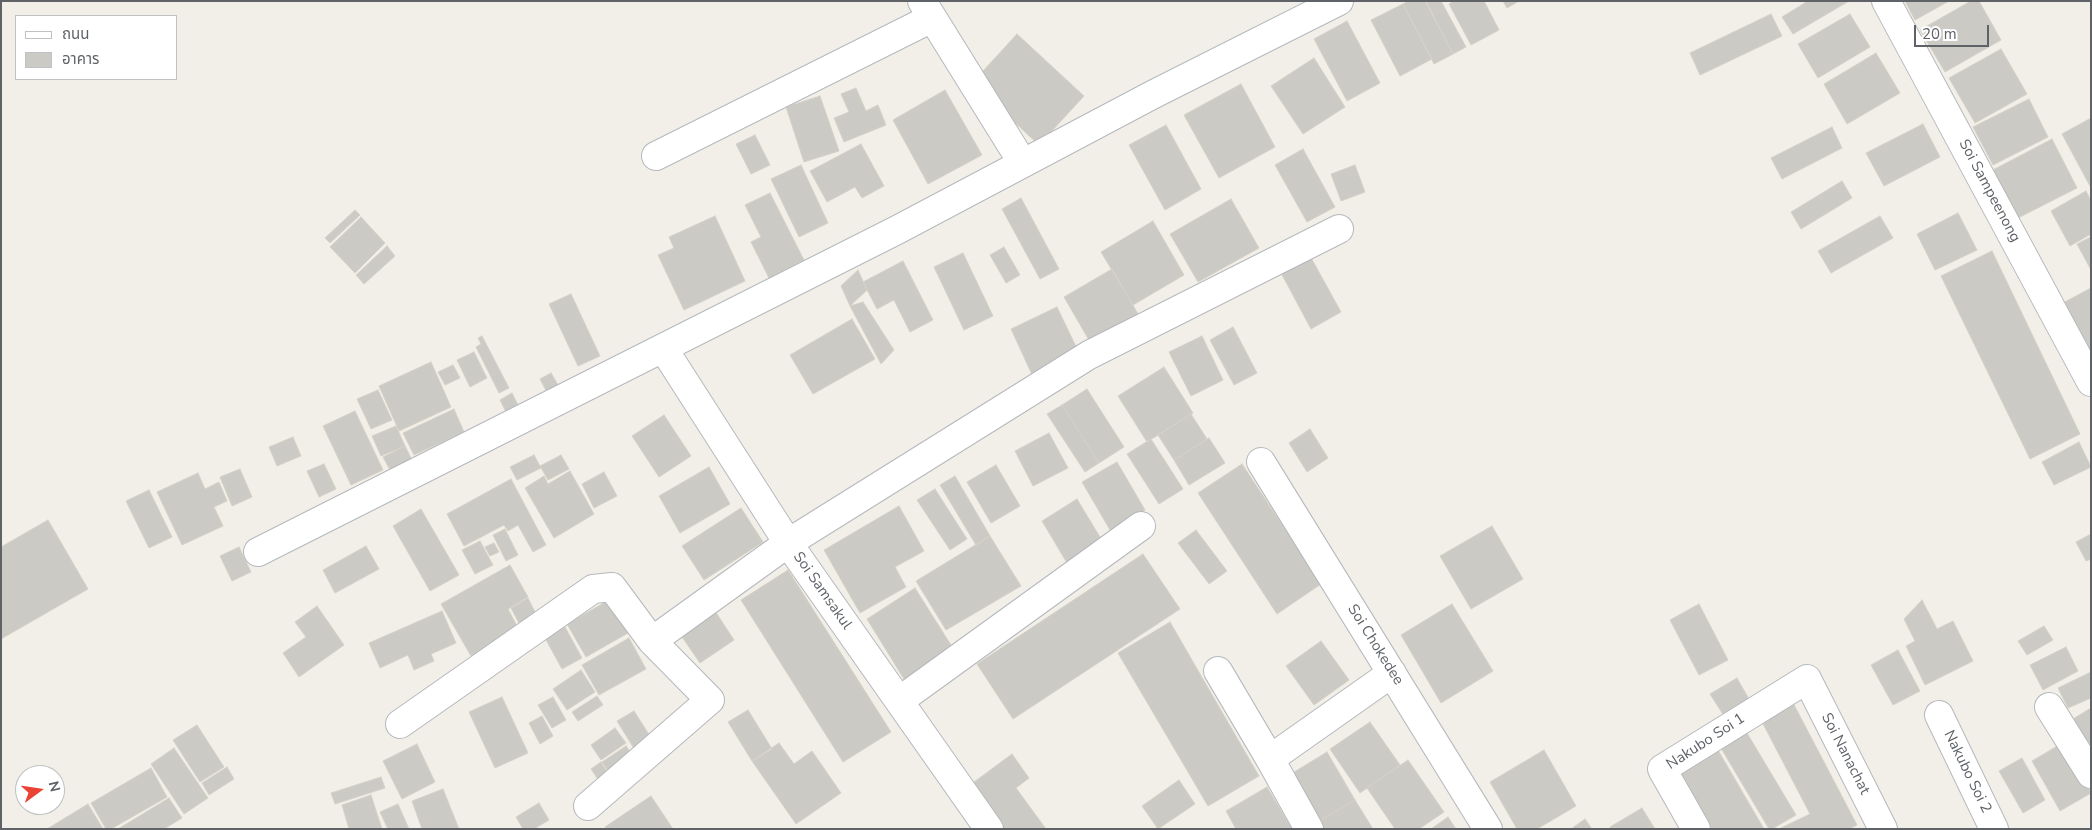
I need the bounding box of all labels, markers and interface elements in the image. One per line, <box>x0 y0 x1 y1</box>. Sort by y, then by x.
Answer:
legend <box>15 15 178 80</box>
scale bar <box>1917 15 1992 47</box>
text: ถนน <box>62 24 89 44</box>
text: 20 m <box>1922 24 1957 44</box>
text: อาคาร <box>62 49 99 69</box>
street label: Soi Sampeenong <box>1954 137 2024 245</box>
street label: Soi Samsakul <box>789 549 855 633</box>
street label: Soi Chokedee <box>1343 601 1407 689</box>
street label: Nakubo Soi 1 <box>1663 710 1749 774</box>
street label: Soi Nanachat <box>1817 710 1873 798</box>
street label: Nakubo Soi 2 <box>1939 728 1995 816</box>
north arrow <box>15 765 65 815</box>
text: N <box>44 779 65 794</box>

